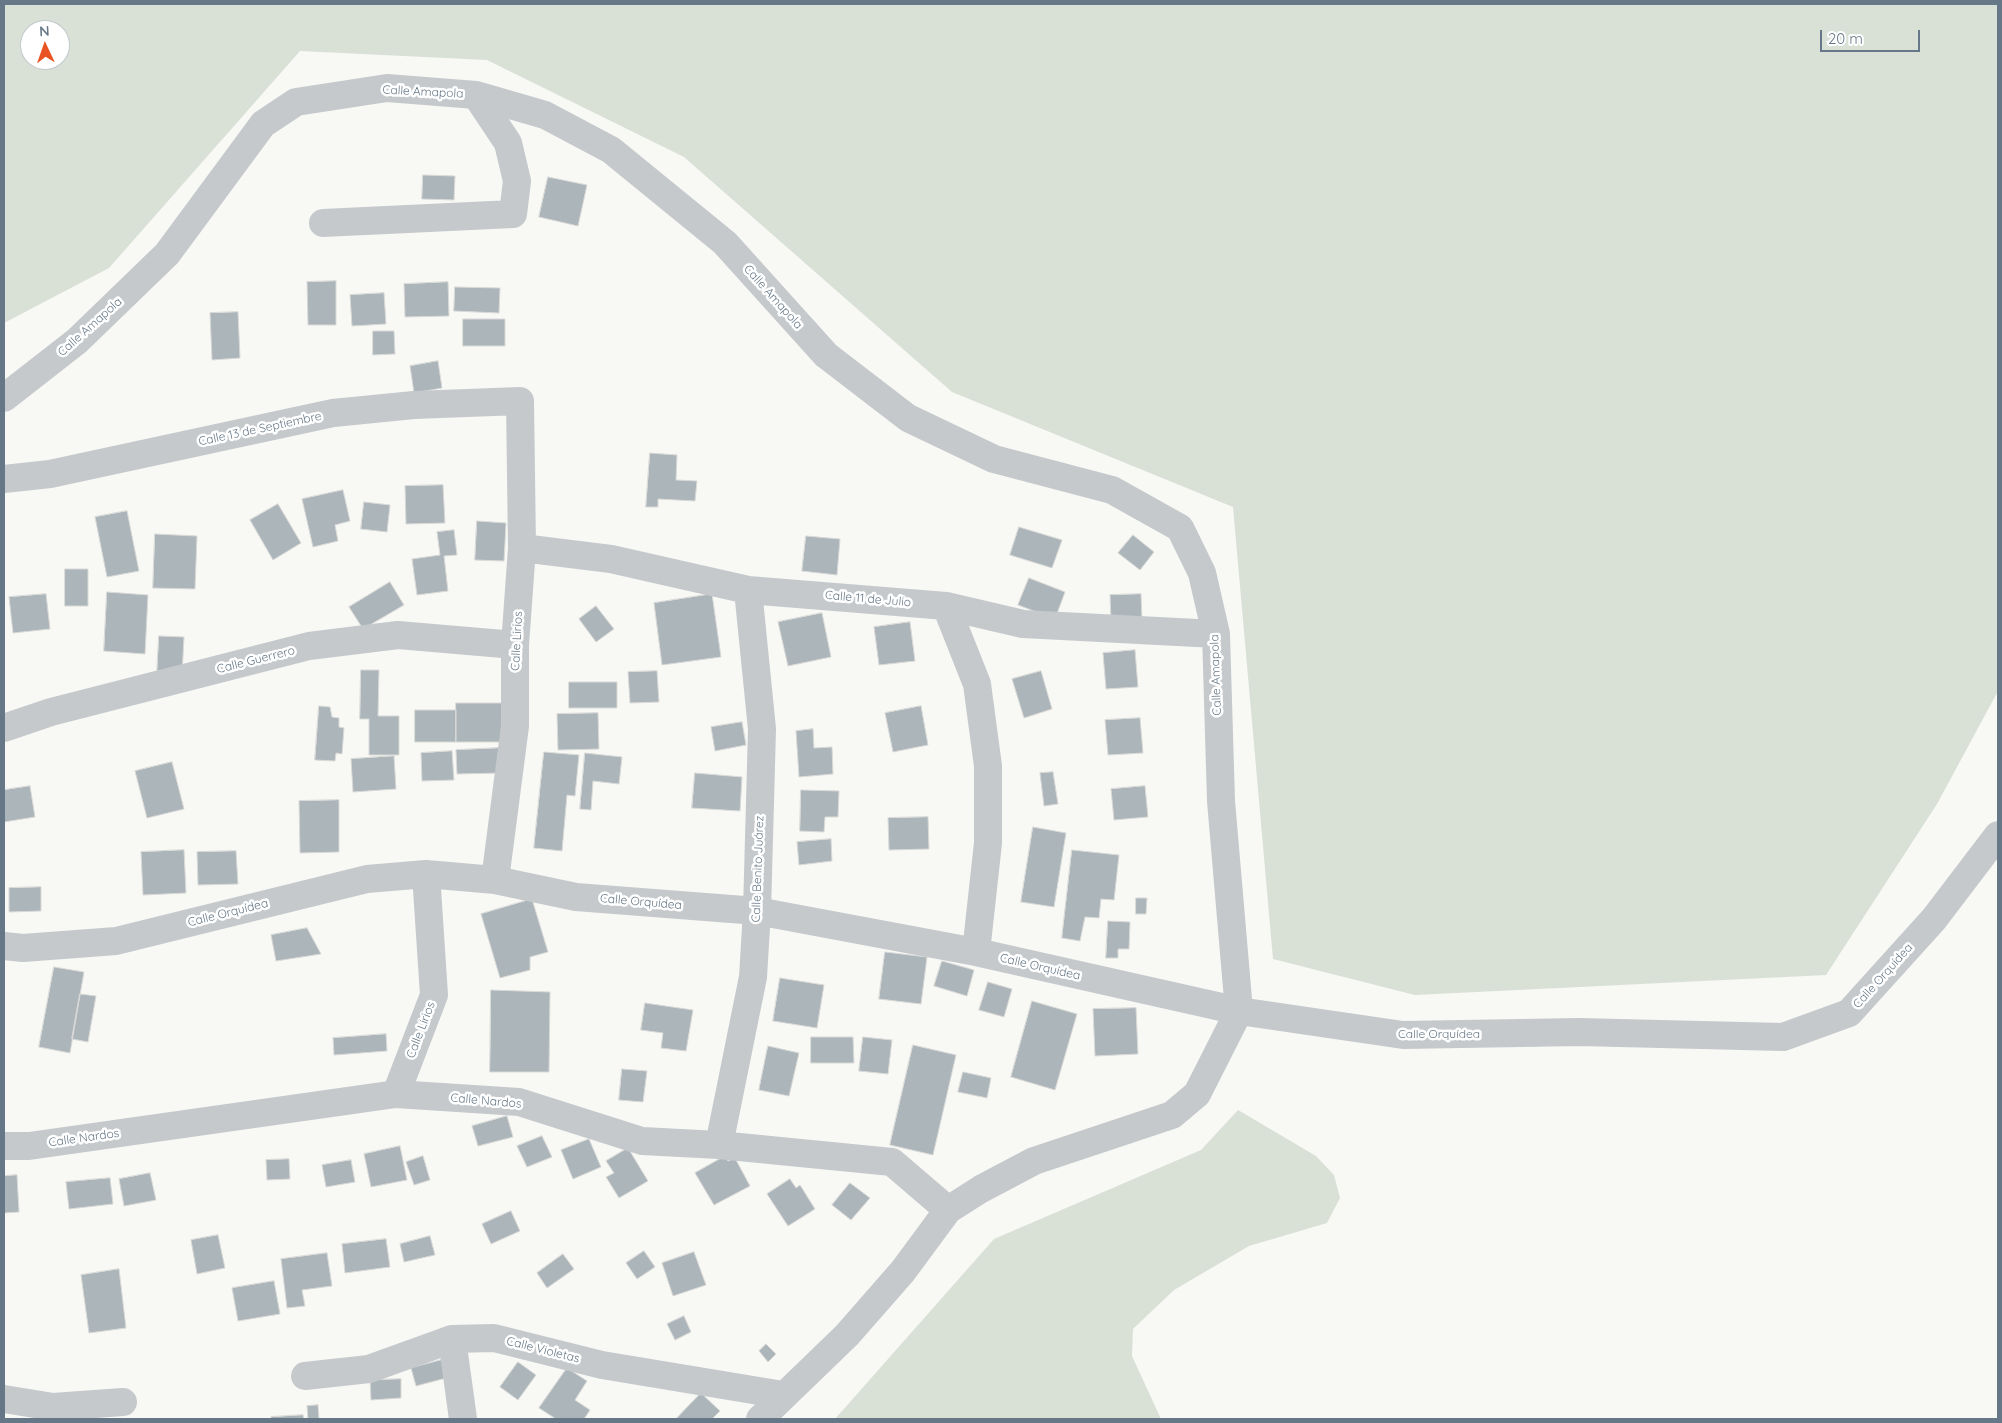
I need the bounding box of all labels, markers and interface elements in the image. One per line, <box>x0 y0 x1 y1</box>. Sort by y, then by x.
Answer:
north arrow <box>20 20 70 70</box>
scale bar <box>1822 20 1922 52</box>
text: N <box>39 22 50 40</box>
text: 20 m <box>1828 29 1863 48</box>
street label: Calle Amapola <box>382 83 464 101</box>
street label: Calle Amapola <box>741 262 805 332</box>
street label: Calle Amapola <box>55 295 125 359</box>
street label: Calle 13 de Septiembre <box>197 409 323 449</box>
street label: Calle 11 de Julio <box>824 588 912 610</box>
street label: Calle Lirios <box>508 611 526 671</box>
street label: Calle Amapola <box>1207 634 1225 716</box>
street label: Calle Guerrero <box>216 643 296 677</box>
street label: Calle Benito Juárez <box>749 815 767 923</box>
street label: Calle Orquídea <box>599 891 683 913</box>
street label: Calle Orquídea <box>186 896 270 930</box>
street label: Calle Orquídea <box>1850 941 1916 1011</box>
street label: Calle Orquídea <box>998 951 1082 983</box>
street label: Calle Lirios <box>404 1000 438 1060</box>
street label: Calle Orquídea <box>1398 1027 1480 1041</box>
street label: Calle Nardos <box>450 1091 522 1111</box>
street label: Calle Nardos <box>48 1126 120 1150</box>
street label: Calle Violetas <box>505 1334 581 1366</box>

